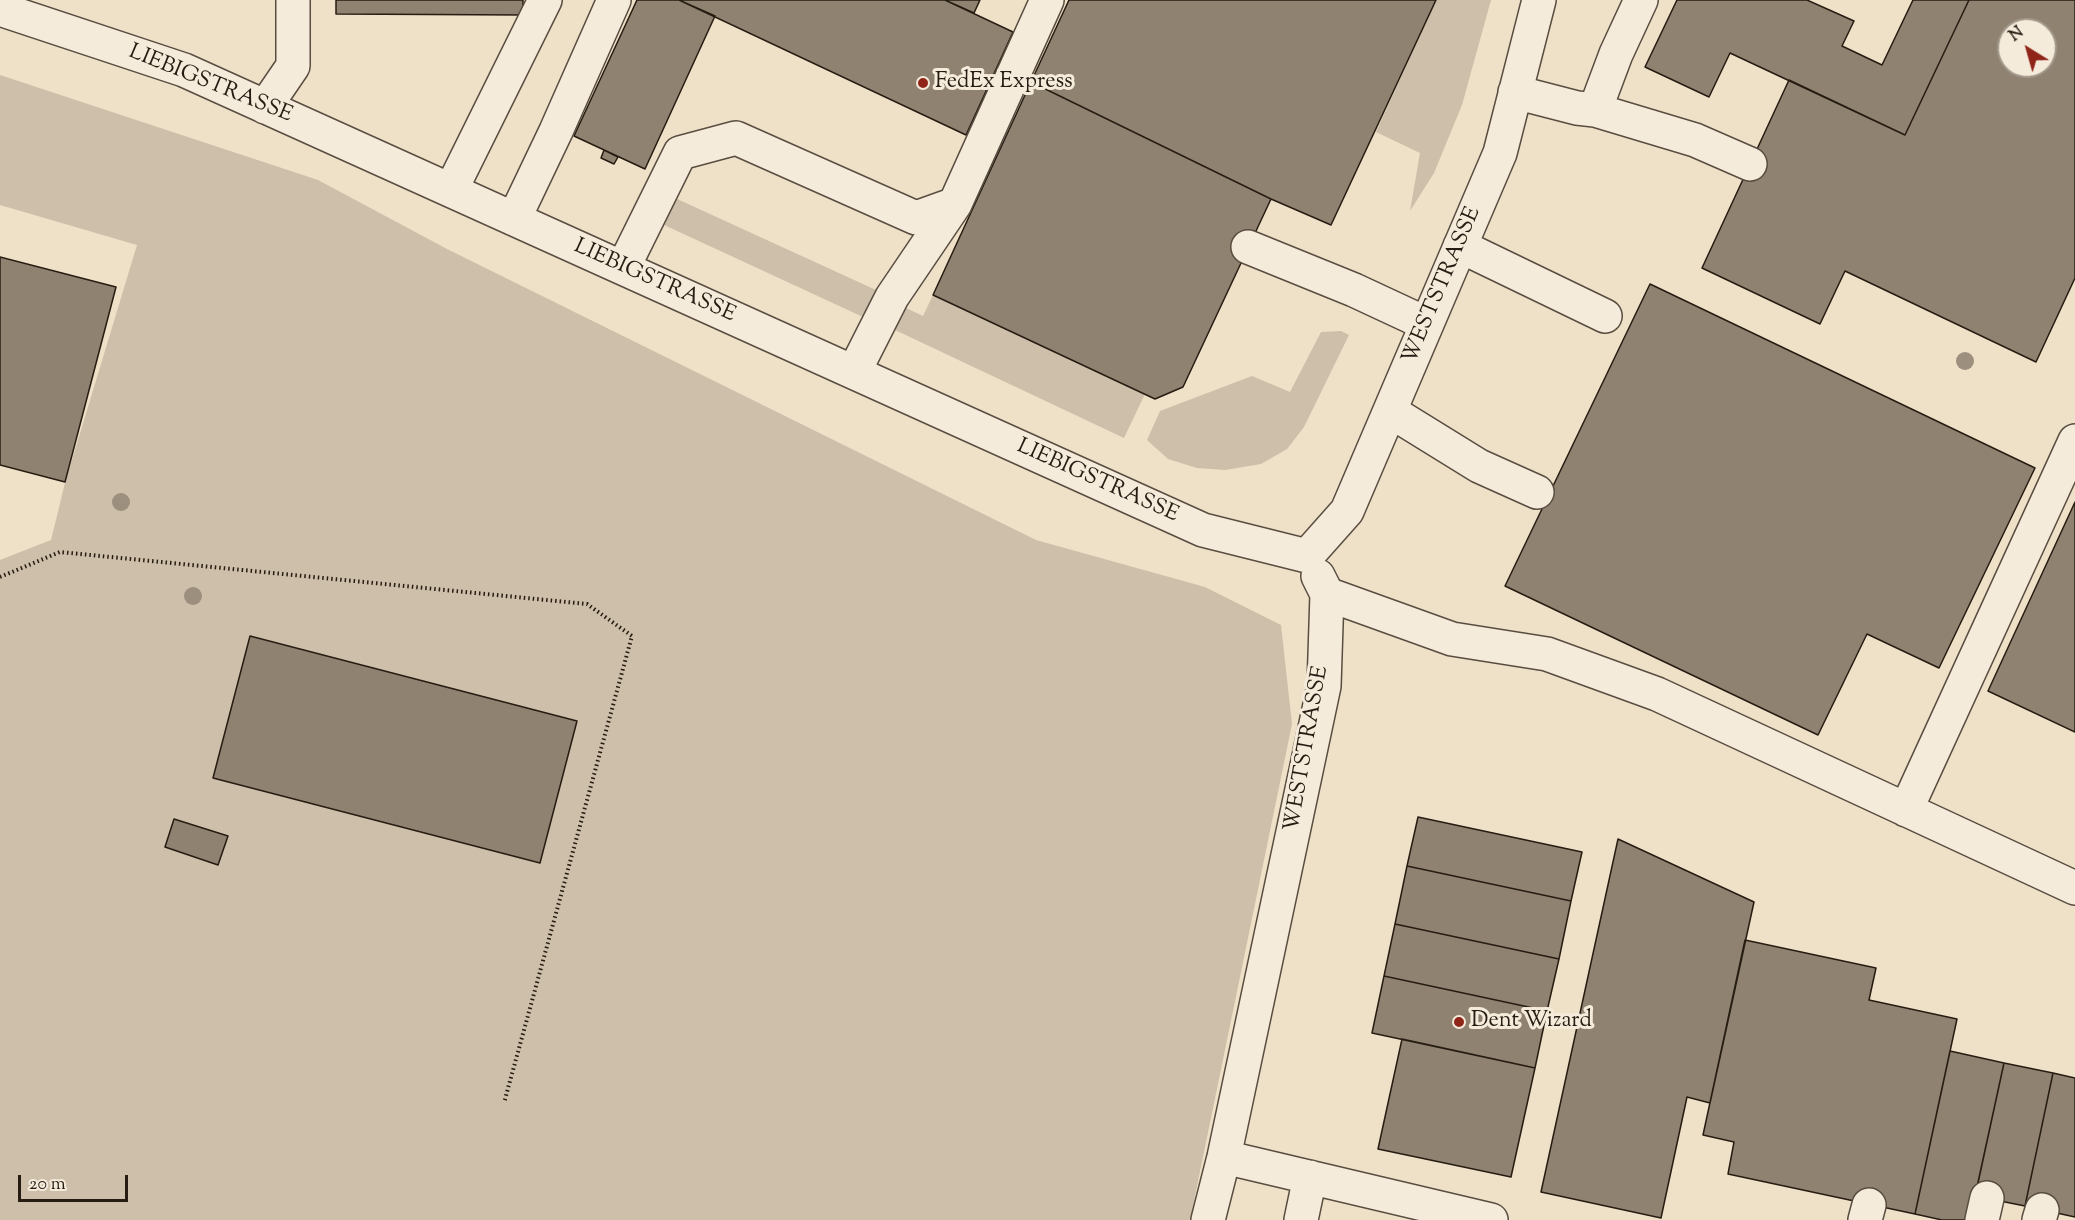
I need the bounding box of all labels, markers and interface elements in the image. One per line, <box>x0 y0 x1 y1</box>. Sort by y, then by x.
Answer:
north arrow <box>1997 18 2057 78</box>
text: N <box>2005 22 2029 48</box>
street label: LIEBIGSTRASSE <box>124 40 296 130</box>
place label: FedEx Express <box>935 70 1073 96</box>
marker: FedEx Express <box>916 76 930 90</box>
street label: WESTSTRASSE <box>1398 204 1488 368</box>
street label: LIEBIGSTRASSE <box>569 235 739 329</box>
street label: LIEBIGSTRASSE <box>1012 435 1182 529</box>
street label: WESTSTRASSE <box>1280 664 1336 834</box>
place label: Dent Wizard <box>1471 1009 1592 1035</box>
marker: Dent Wizard <box>1452 1015 1466 1029</box>
scale bar <box>21 1163 130 1201</box>
text: 20 m <box>29 1172 66 1198</box>

